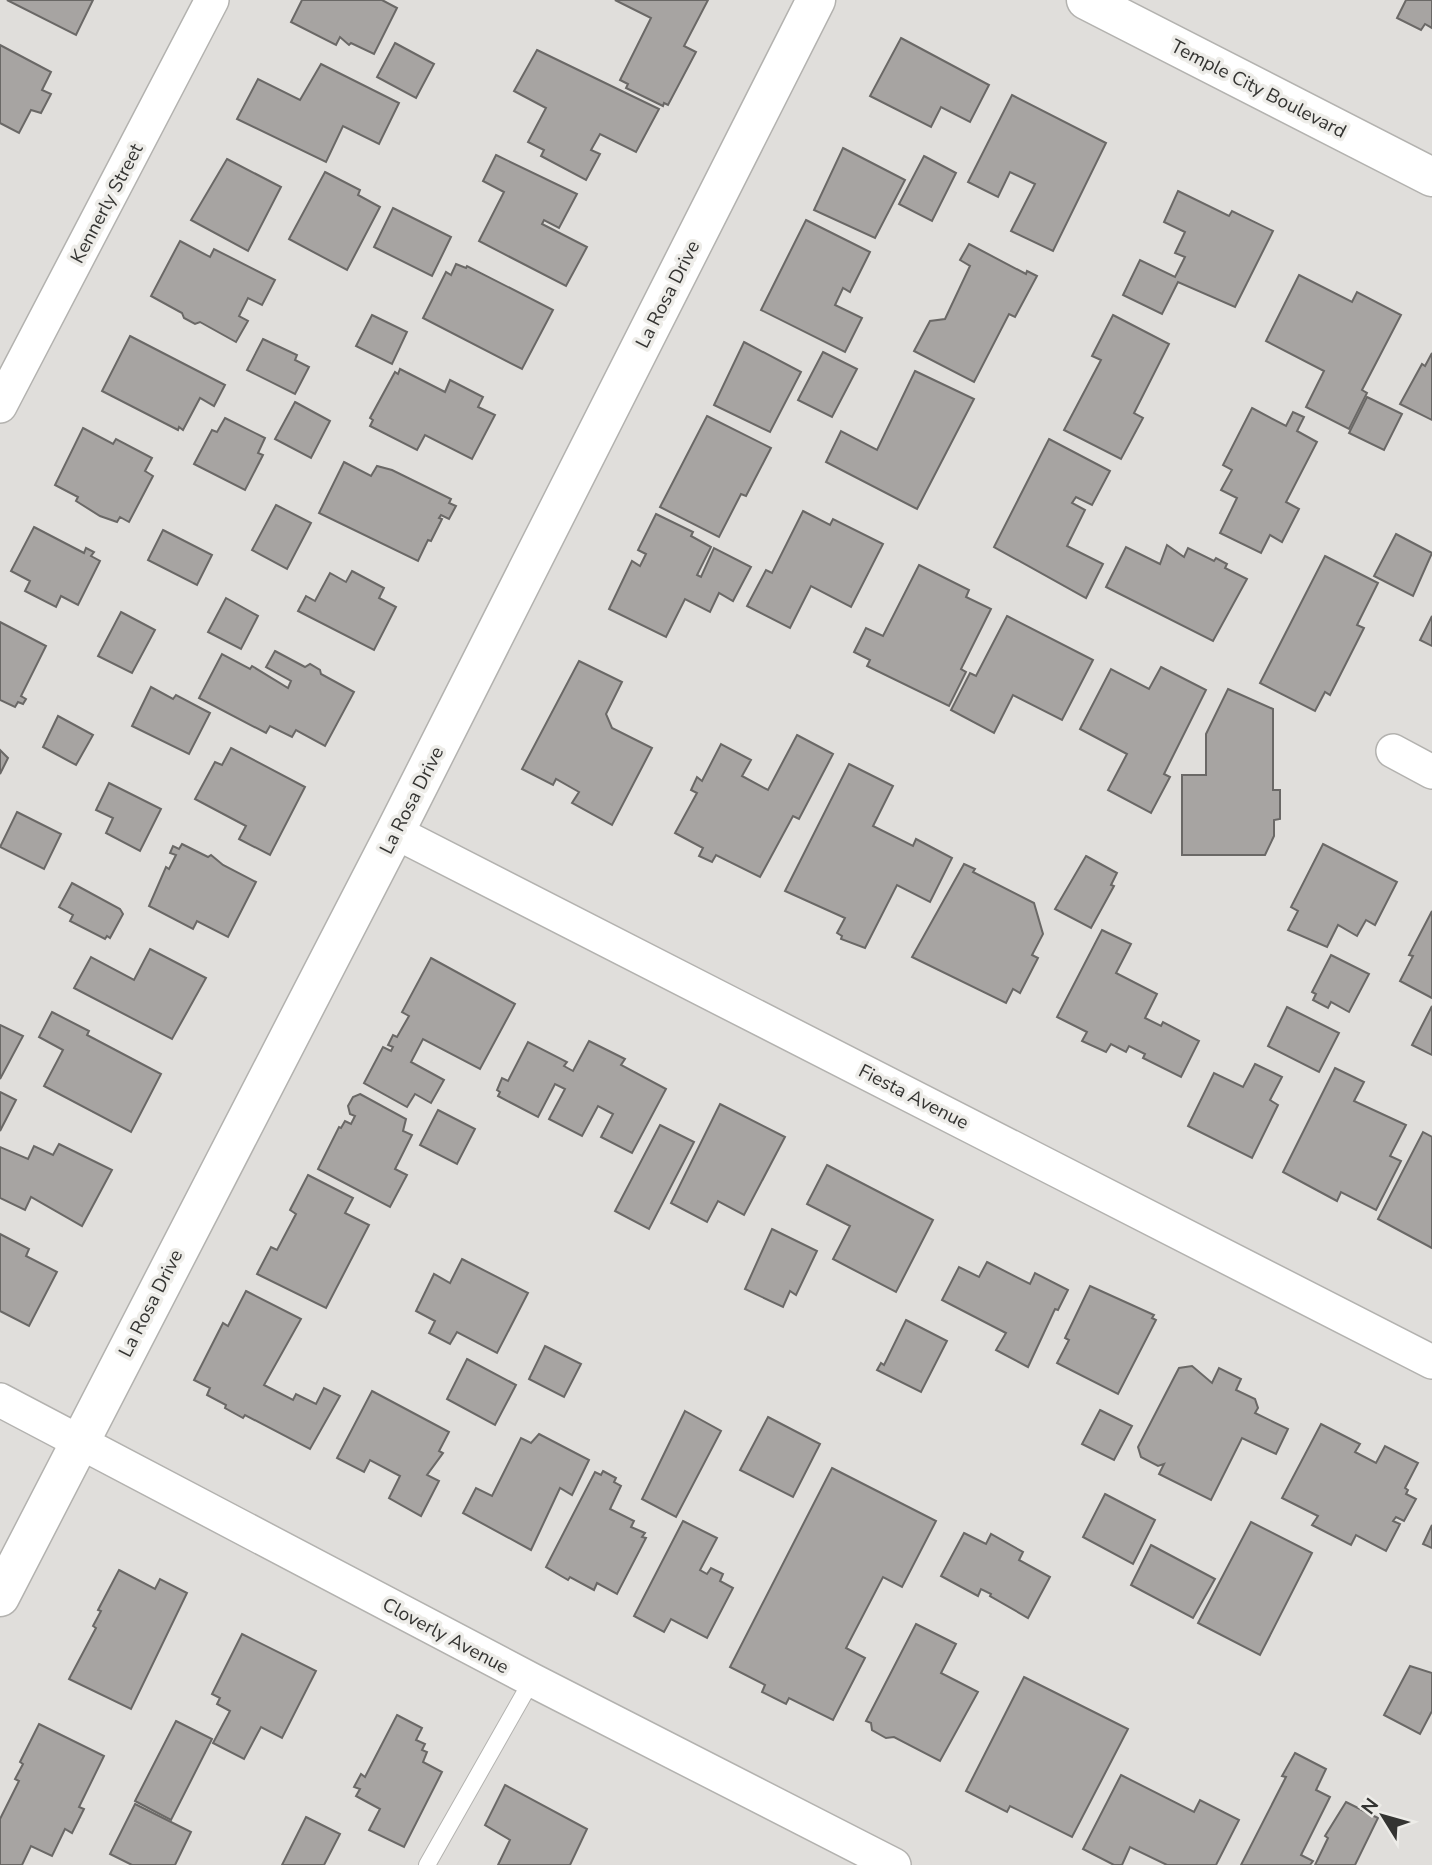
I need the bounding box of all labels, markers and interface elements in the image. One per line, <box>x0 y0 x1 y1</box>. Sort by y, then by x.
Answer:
street label: Temple City Boulevard <box>1166 33 1351 144</box>
street label: Kennerly Street <box>64 139 150 268</box>
street label: La Rosa Drive <box>630 236 706 353</box>
street label: La Rosa Drive <box>374 742 450 859</box>
street label: Fiesta Avenue <box>854 1058 973 1136</box>
street label: La Rosa Drive <box>113 1245 189 1362</box>
street label: Cloverly Avenue <box>378 1592 513 1680</box>
north arrow <box>1348 1781 1418 1851</box>
text: N <box>1356 1793 1385 1820</box>

